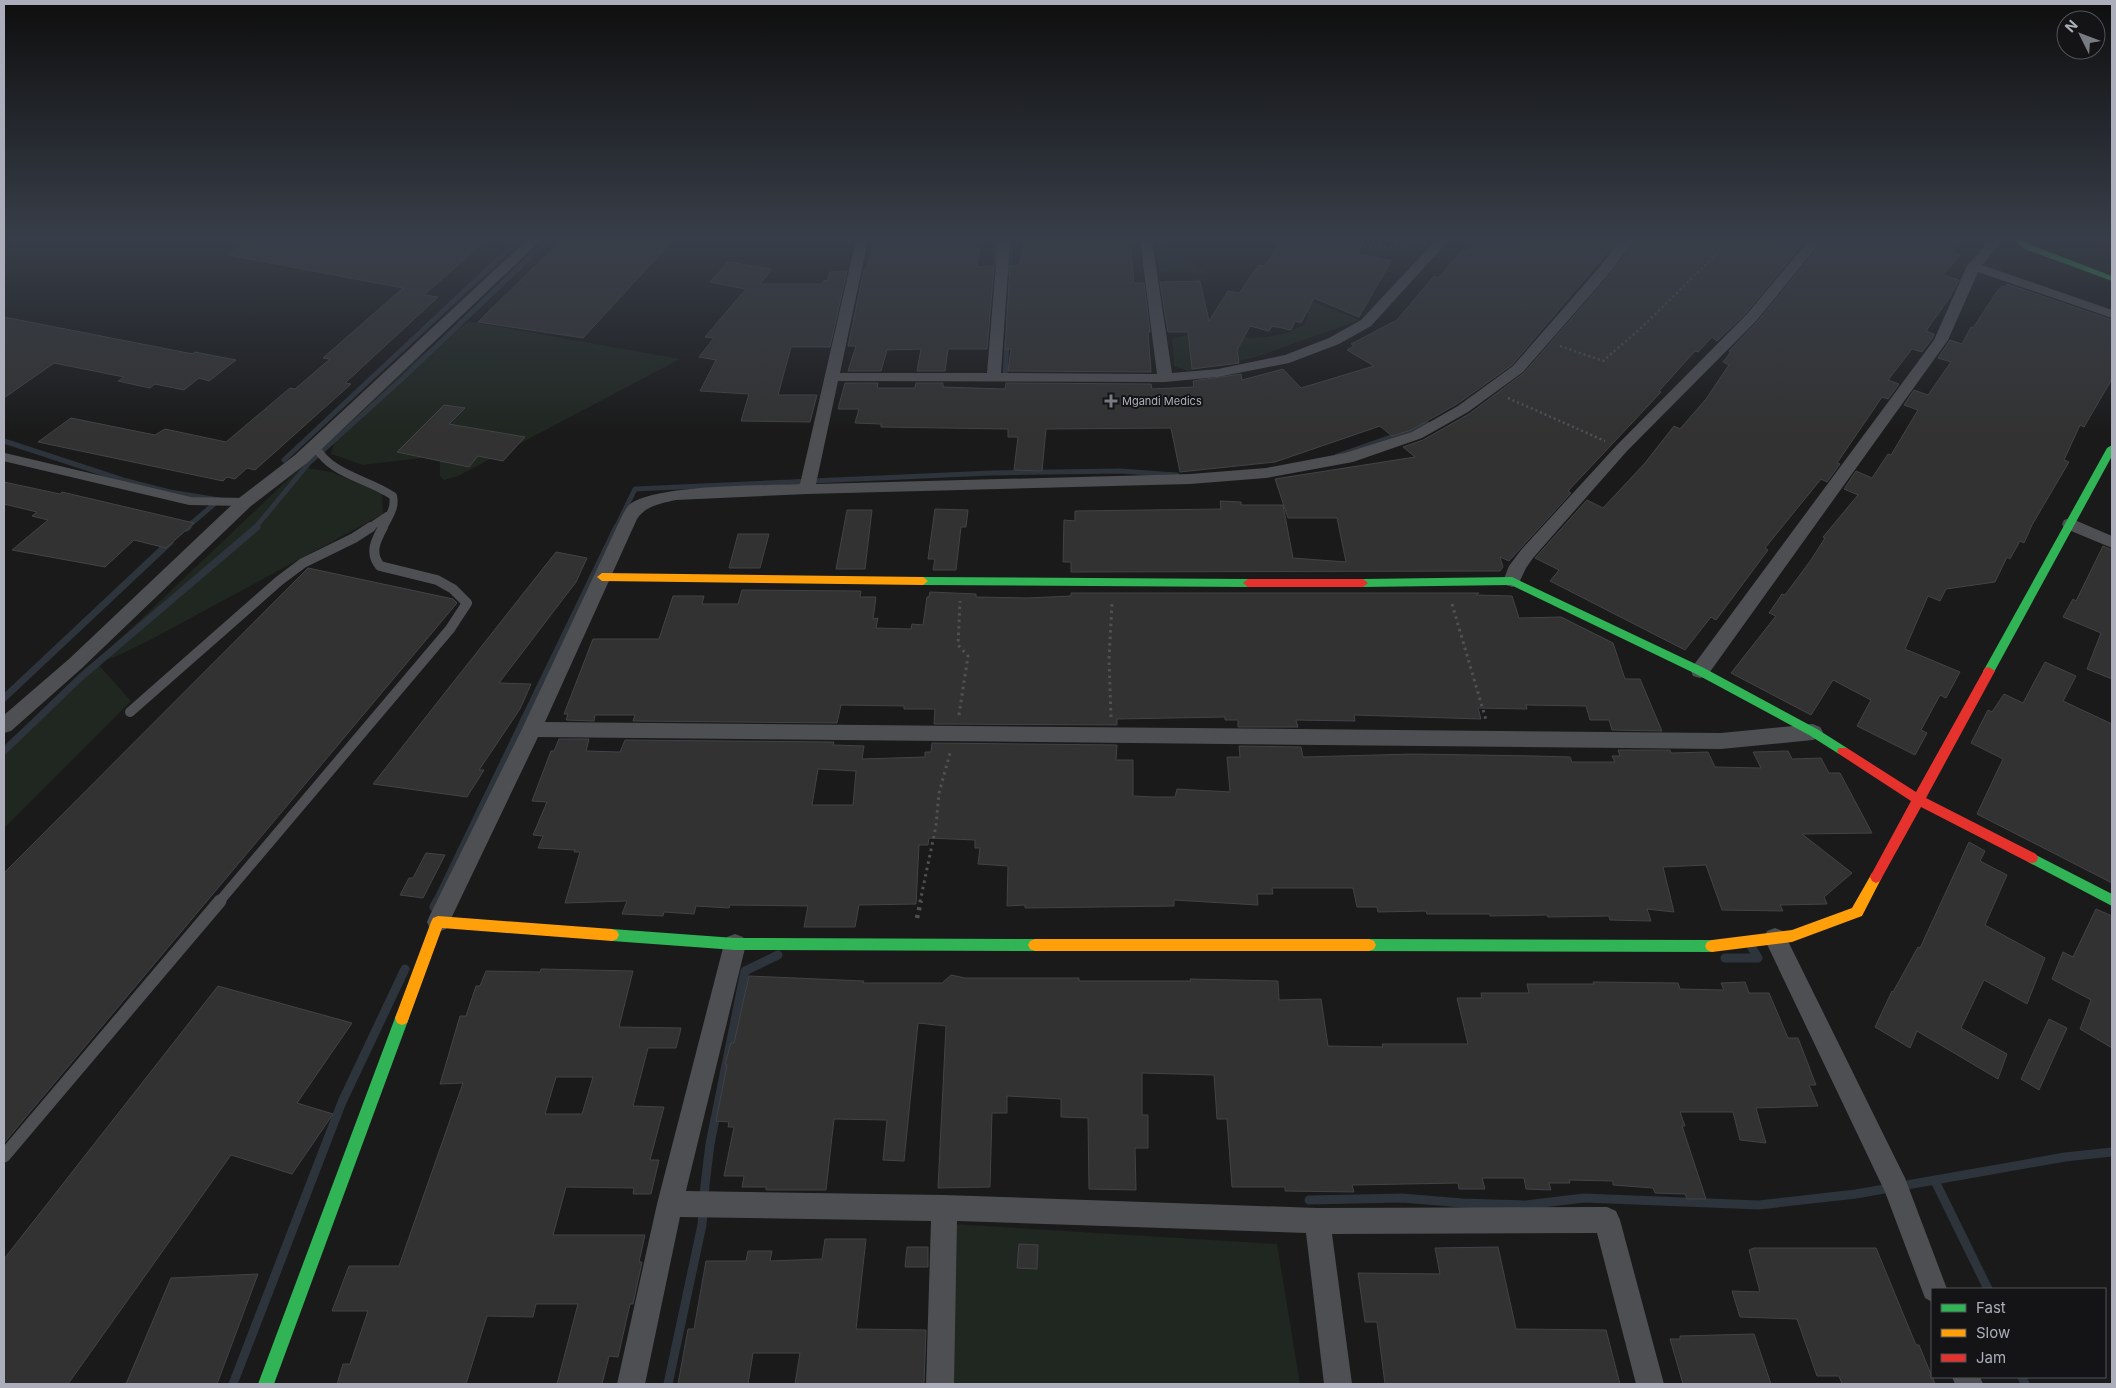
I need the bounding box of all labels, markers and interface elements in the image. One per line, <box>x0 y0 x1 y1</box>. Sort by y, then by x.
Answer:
north arrow <box>2056 10 2106 60</box>
text: N <box>2061 16 2081 36</box>
marker: Mgandi Medics <box>1104 394 1118 408</box>
place label: Mgandi Medics <box>1122 394 1202 408</box>
legend <box>1931 1288 2106 1378</box>
text: Fast <box>1976 1298 2006 1317</box>
text: Slow <box>1976 1323 2010 1342</box>
text: Jam <box>1976 1348 2006 1367</box>

